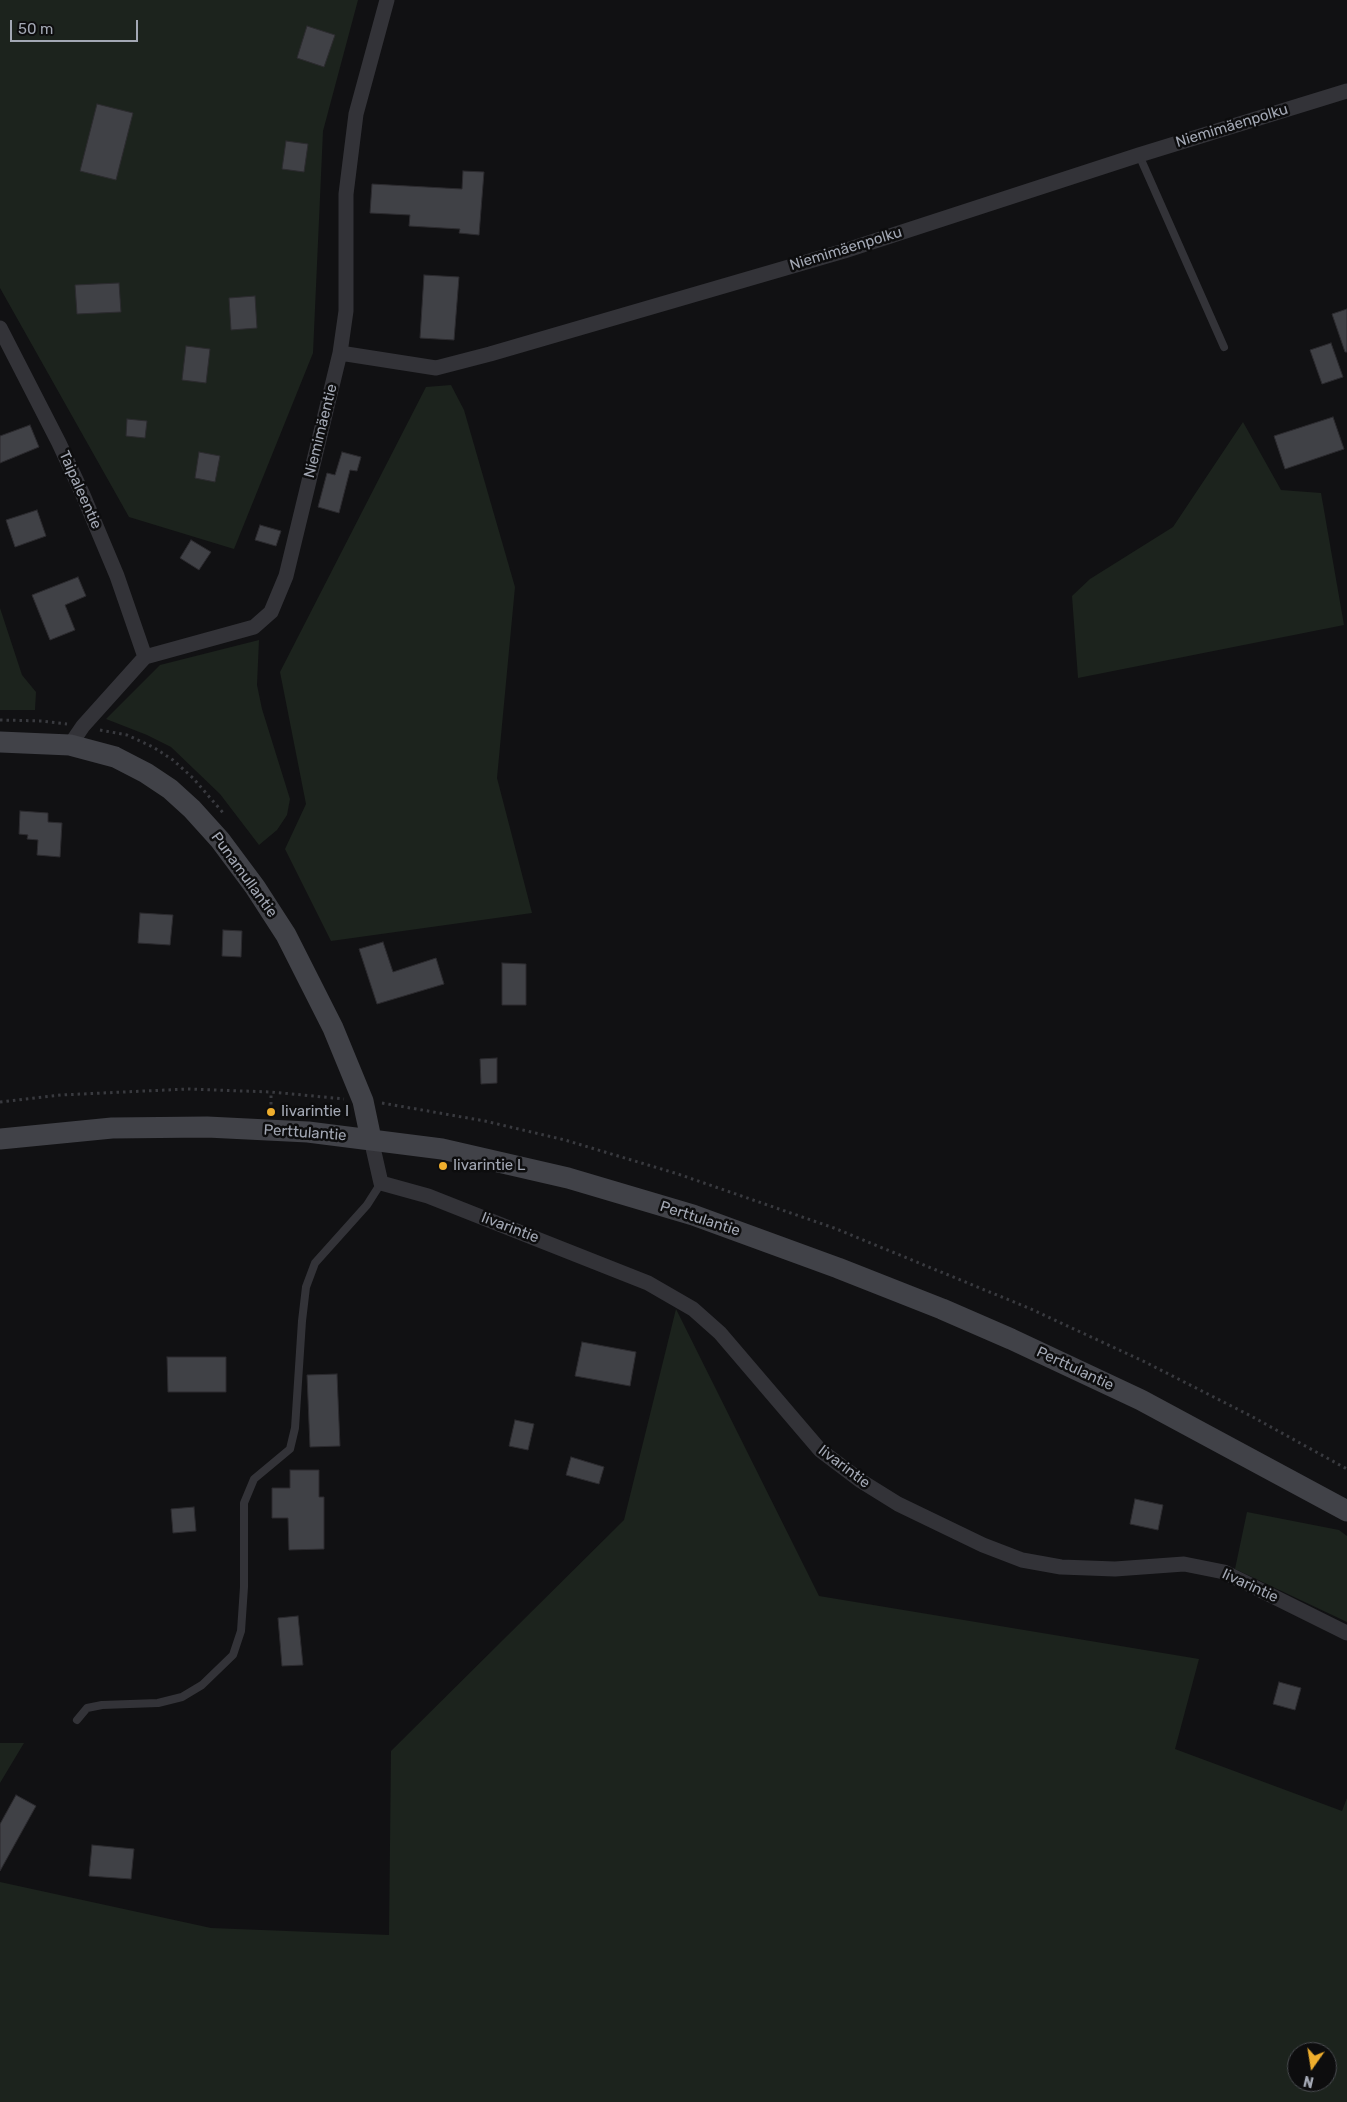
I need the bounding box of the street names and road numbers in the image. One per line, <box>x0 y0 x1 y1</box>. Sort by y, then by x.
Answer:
street label: Niemimäenpolku <box>1174 100 1290 152</box>
street label: Niemimäenpolku <box>788 223 904 275</box>
street label: Niemimäentie <box>301 382 341 480</box>
street label: Taipaleentie <box>55 448 105 532</box>
street label: Punamullantie <box>207 829 281 921</box>
street label: Perttulantie <box>263 1121 347 1145</box>
street label: Perttulantie <box>658 1198 742 1240</box>
street label: Iivarintie <box>479 1209 541 1247</box>
street label: Perttulantie <box>1033 1343 1117 1395</box>
street label: Iivarintie <box>815 1442 873 1492</box>
street label: Iivarintie <box>1219 1565 1281 1607</box>

